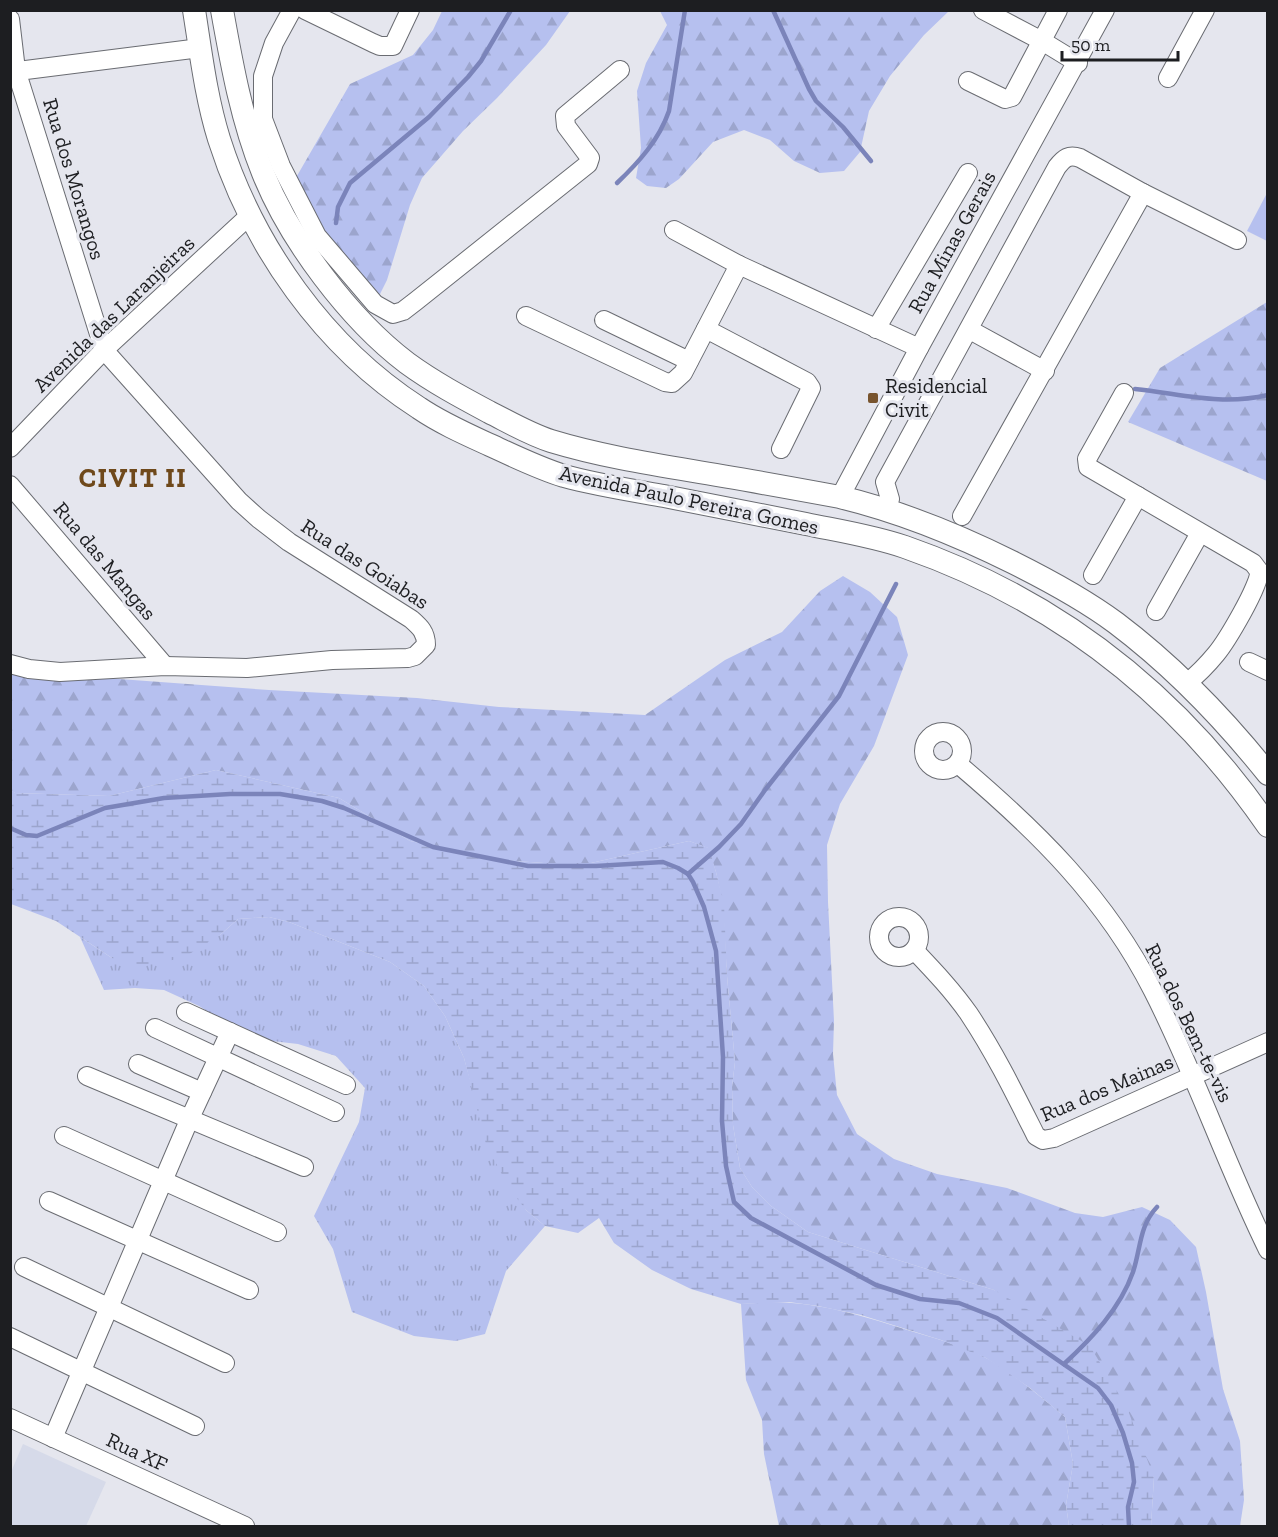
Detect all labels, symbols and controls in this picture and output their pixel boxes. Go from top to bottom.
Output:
scale bar [1062,24,1178,62]
text: 50 m [1071,34,1111,56]
street label: Rua dos Morangos [38,95,111,262]
street label: Rua Minas Gerais [902,166,1001,317]
street label: Avenida das Laranjeiras [28,230,200,398]
place label: Residencial Civit [885,373,988,422]
marker: Residencial Civit [866,391,880,405]
street label: Avenida Paulo Pereira Gomes [557,460,821,539]
district label: CIVIT II [79,462,187,494]
street label: Rua das Mangas [49,496,162,625]
street label: Rua das Goiabas [297,513,434,614]
street label: Rua dos Bem-te-vis [1140,939,1239,1106]
street label: Rua dos Mainas [1037,1048,1177,1127]
street label: Rua XF [103,1427,172,1477]

